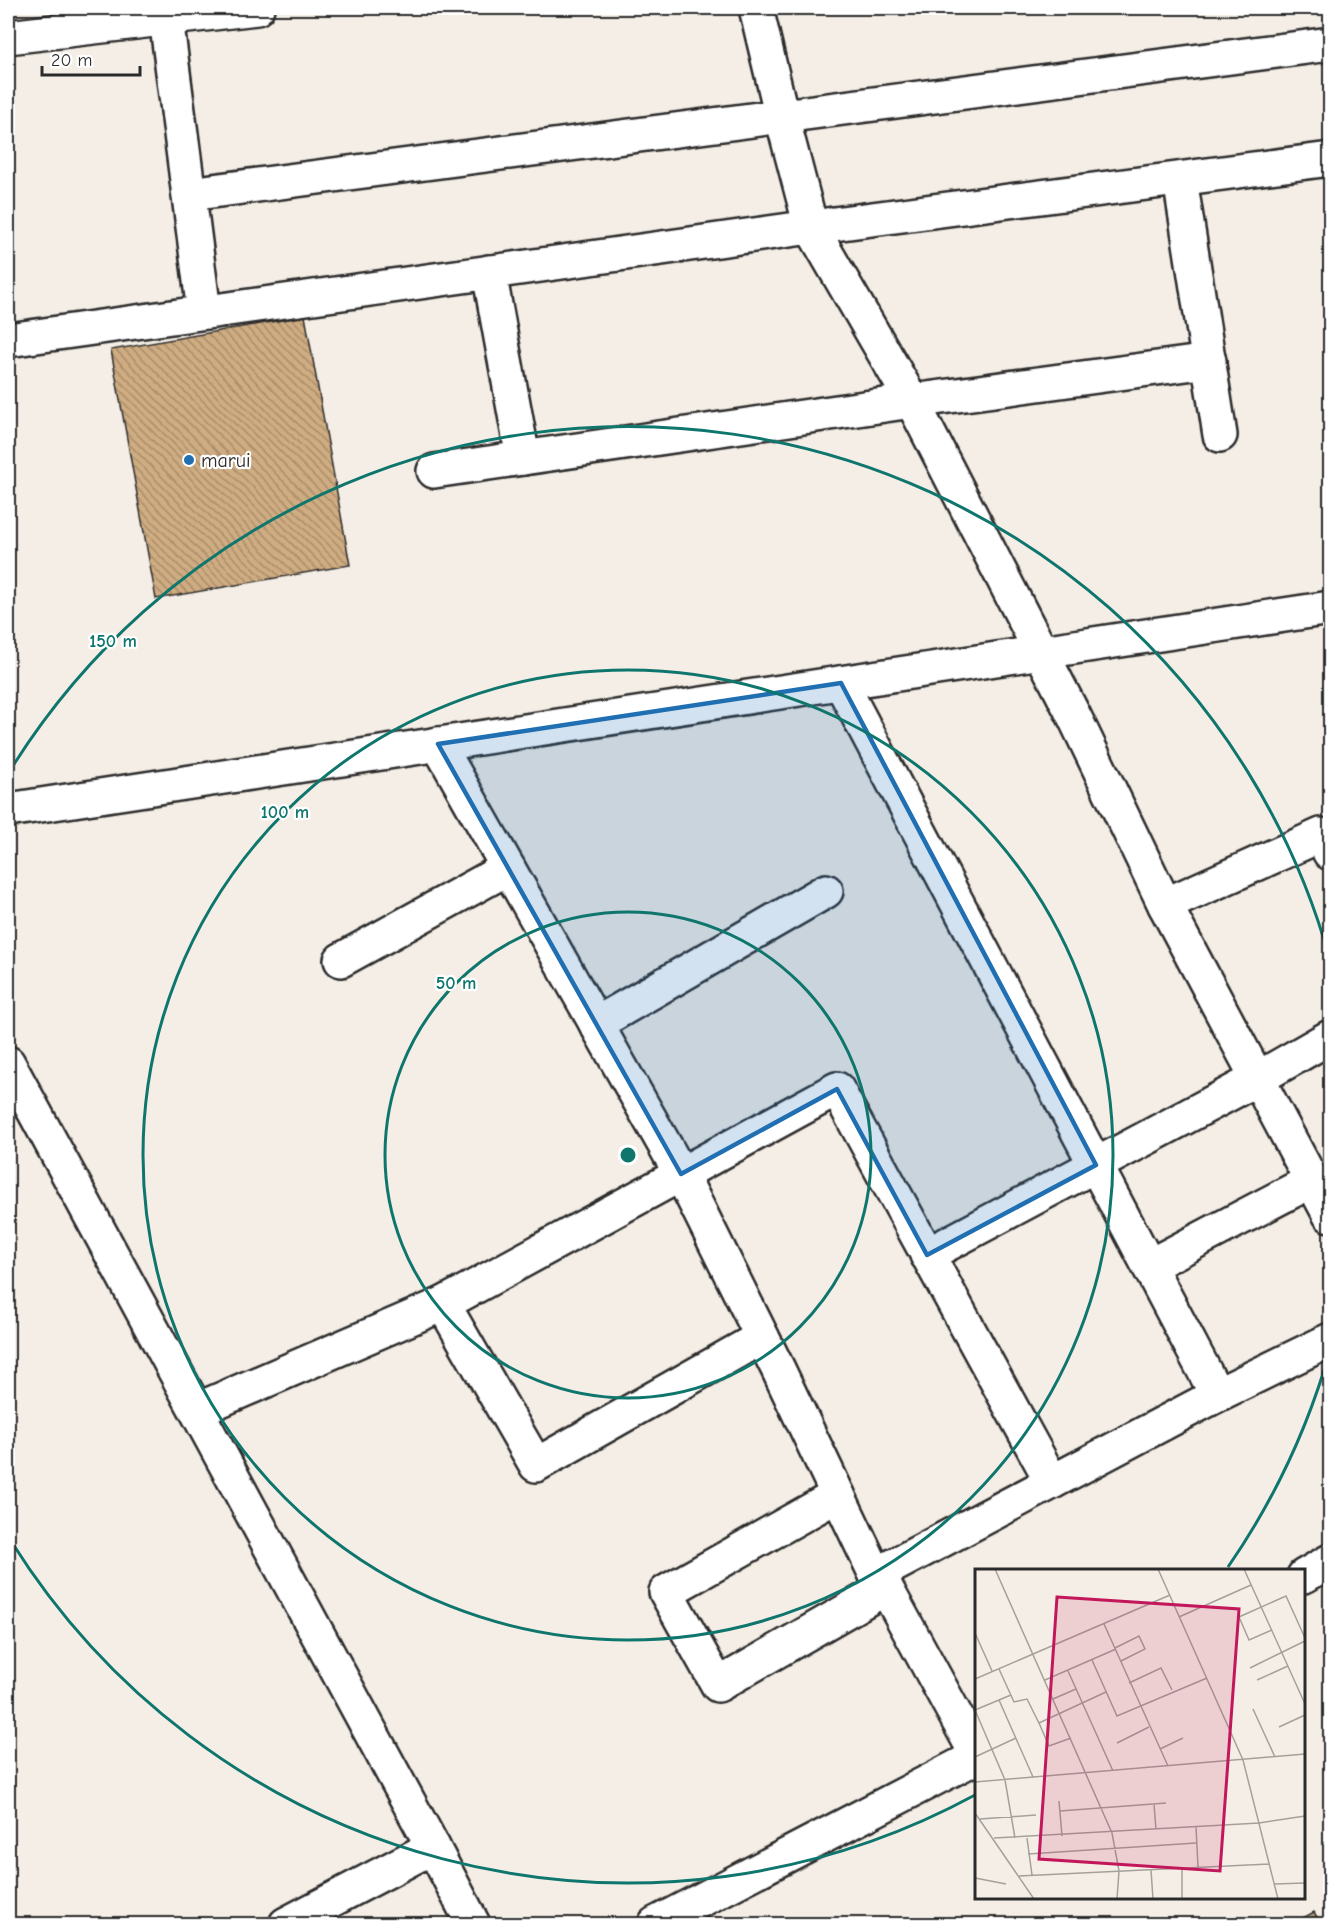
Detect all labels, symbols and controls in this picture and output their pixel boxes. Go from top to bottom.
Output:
scale bar [42,39,140,77]
text: 20 m [51,50,92,71]
place label: marui [201,449,251,472]
marker: marui [182,453,196,467]
text: 150 m [89,631,137,652]
text: 100 m [261,802,309,823]
text: 50 m [436,973,476,994]
centre of rings [618,1145,638,1165]
inset map [975,1569,1305,1899]

